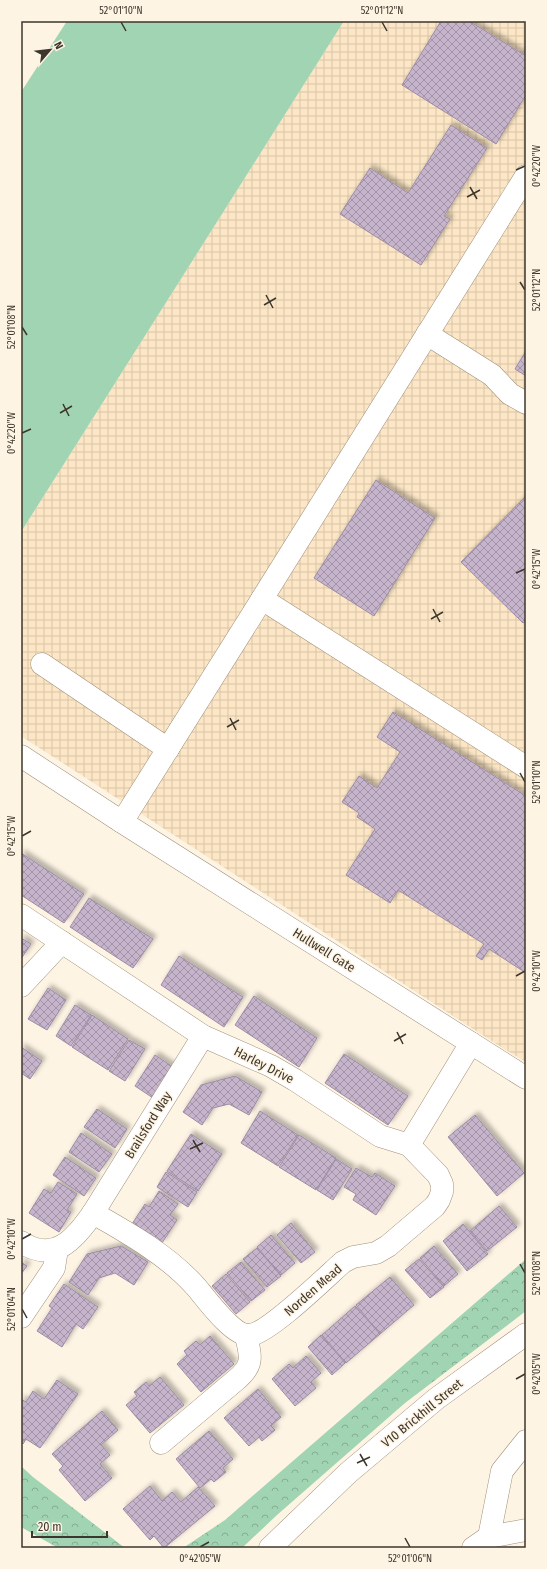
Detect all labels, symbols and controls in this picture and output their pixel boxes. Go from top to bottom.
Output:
text: 52°01'10"N [99,5,143,17]
text: 52°01'12"N [361,5,403,17]
north arrow [30,30,70,70]
text: N [51,40,66,52]
text: 0°42'20"W [531,145,543,187]
text: 52°01'12"N [531,269,543,311]
text: 52°01'08"N [6,305,18,349]
text: 0°42'20"W [6,412,18,454]
text: 0°42'15"W [531,548,543,589]
text: 52°01'10"N [531,760,543,804]
text: 0°42'15"W [6,815,18,856]
street label: Hullwell Gate [290,925,358,975]
text: 0°42'10"W [531,950,543,992]
street label: Harley Drive [232,1044,296,1086]
street label: Brailsford Way [121,1089,175,1161]
text: 0°42'10"W [6,1218,18,1260]
text: 52°01'08"N [531,1251,543,1295]
street label: Norden Mead [281,1261,345,1319]
text: 52°01'04"N [6,1287,18,1331]
text: 0°42'05"W [531,1353,543,1395]
street label: V10 Brickhill Street [378,1375,466,1450]
scale bar [32,1513,107,1539]
text: 20 m [38,1520,62,1534]
text: 0°42'05"W [179,1553,221,1565]
text: 52°01'06"N [388,1553,432,1565]

